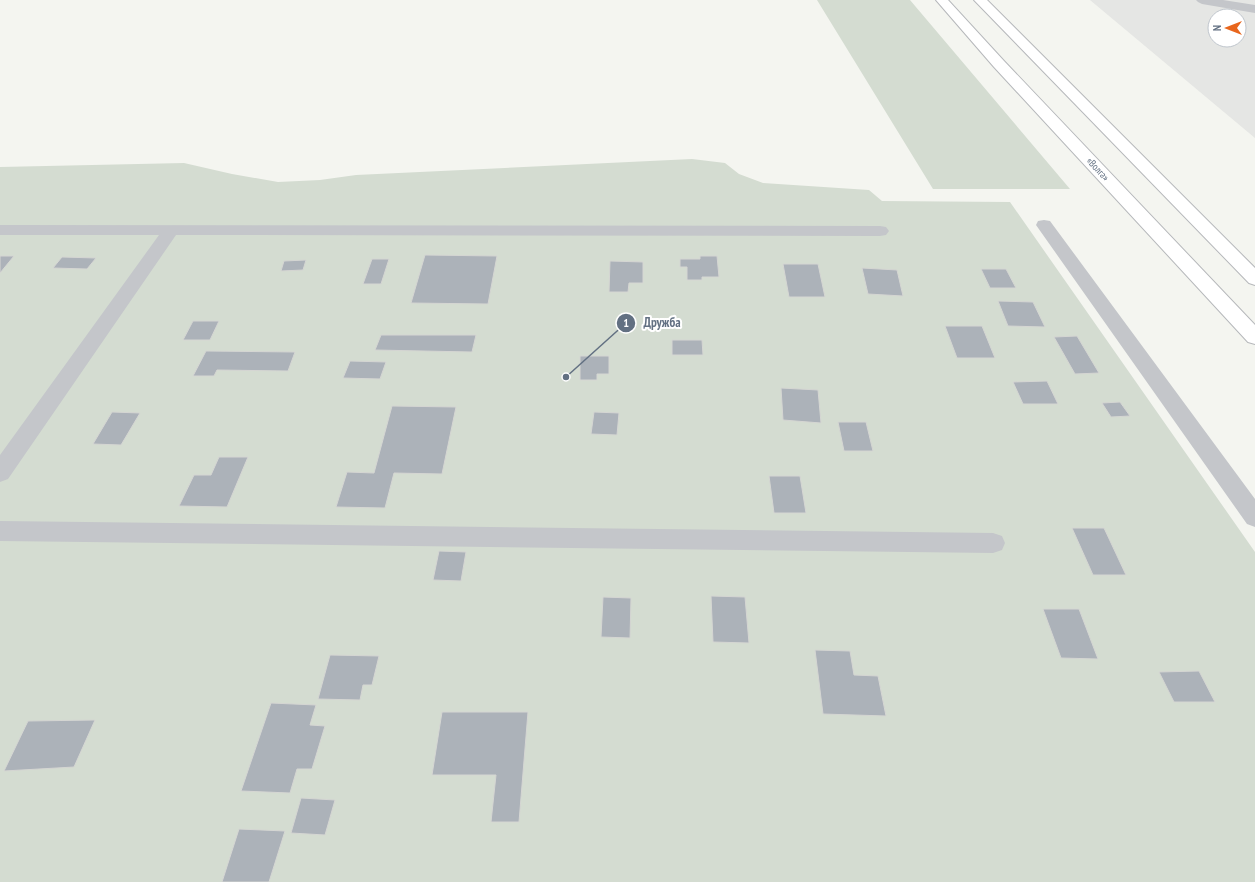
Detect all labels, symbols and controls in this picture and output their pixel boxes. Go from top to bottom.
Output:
north arrow [1207,8,1247,48]
text: N [1210,25,1224,31]
street label: «Волга» [1084,154,1112,184]
callout: Дружба [616,310,689,335]
text: Дружба [643,314,681,331]
text: 1 [623,315,629,330]

